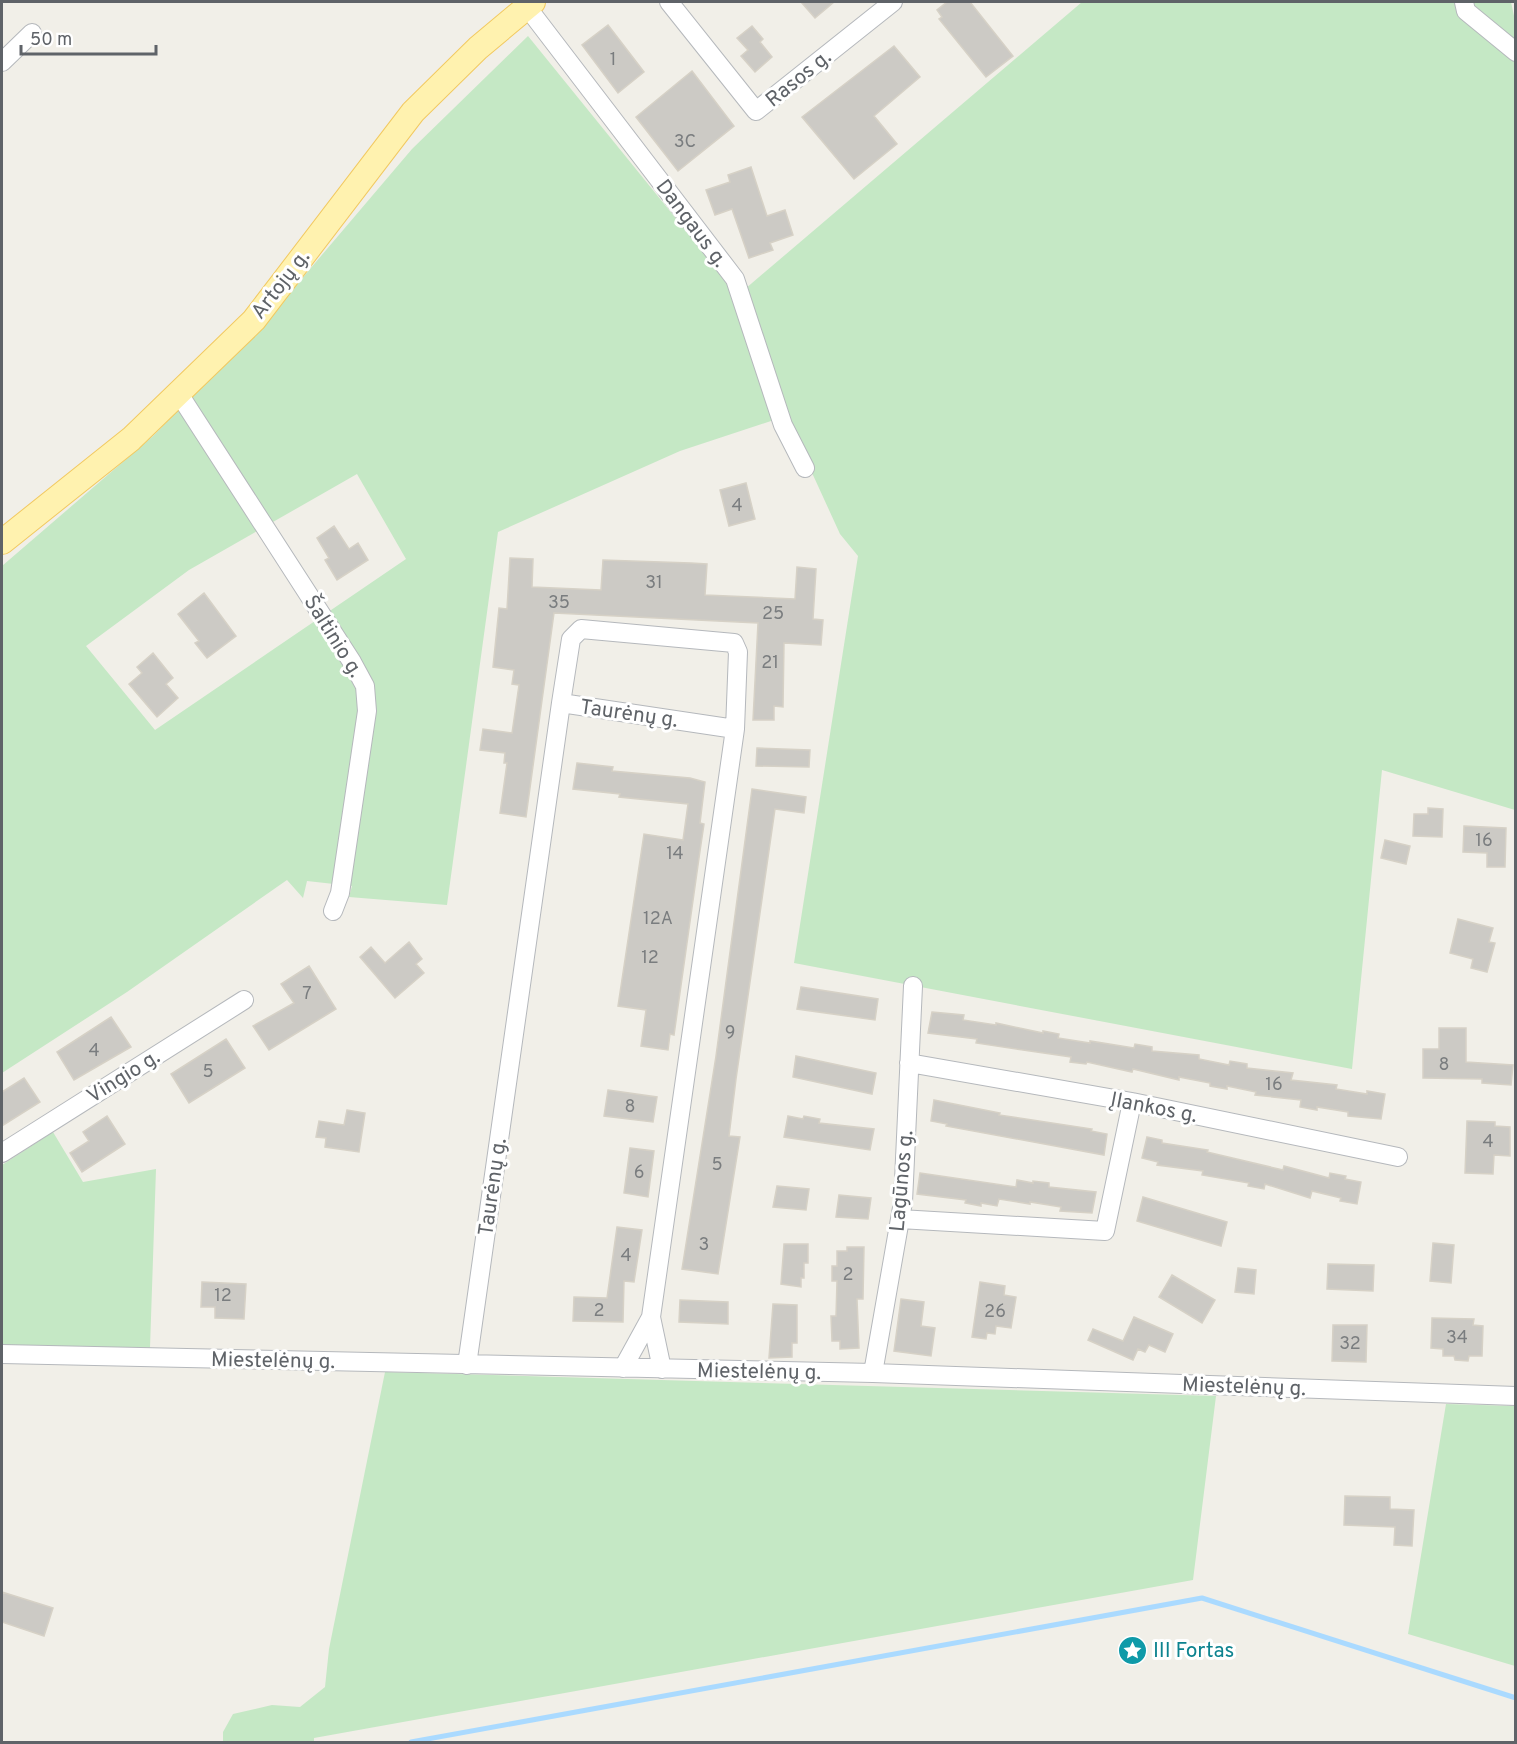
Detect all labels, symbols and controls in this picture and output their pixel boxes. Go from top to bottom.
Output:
scale bar [21,18,156,56]
text: 50 m [30,29,72,52]
street label: Rasos g. [760,44,837,114]
house number: 1 [610,49,616,72]
house number: 3C [674,131,696,154]
street label: Dangaus g. [649,174,733,273]
street label: Artojų g. [246,245,317,325]
house number: 4 [731,495,743,518]
house number: 31 [645,572,663,595]
street label: Šaltinio g. [297,590,369,683]
house number: 35 [548,592,570,615]
house number: 25 [762,603,784,626]
house number: 21 [761,652,779,675]
street label: Taurėnų g. [578,694,680,735]
house number: 16 [1475,830,1493,853]
house number: 14 [666,843,684,866]
house number: 12A [643,908,673,931]
house number: 12 [641,947,659,970]
house number: 7 [302,983,312,1006]
house number: 9 [725,1022,735,1045]
house number: 4 [88,1040,100,1063]
street label: Vingio g. [82,1044,165,1110]
house number: 8 [1439,1054,1450,1077]
house number: 5 [202,1061,214,1084]
house number: 16 [1265,1074,1283,1097]
street label: Įlankos g. [1107,1087,1199,1130]
house number: 8 [625,1096,636,1119]
street label: Lagūnos g. [885,1129,920,1233]
house number: 4 [1482,1131,1494,1154]
street label: Taurėnų g. [473,1136,514,1238]
house number: 5 [711,1154,723,1177]
house number: 6 [634,1162,644,1185]
house number: 3 [699,1234,709,1257]
house number: 4 [620,1245,632,1268]
house number: 2 [842,1264,854,1287]
house number: 12 [214,1285,232,1308]
house number: 2 [593,1300,605,1323]
house number: 26 [984,1301,1006,1324]
house number: 34 [1446,1327,1468,1350]
house number: 32 [1339,1333,1361,1356]
street label: Miestelėnų g. [211,1347,335,1376]
street label: Miestelėnų g. [697,1358,821,1387]
street label: Miestelėnų g. [1181,1372,1306,1403]
place icon: III Fortas [1116,1634,1148,1666]
place label: III Fortas [1153,1638,1234,1665]

